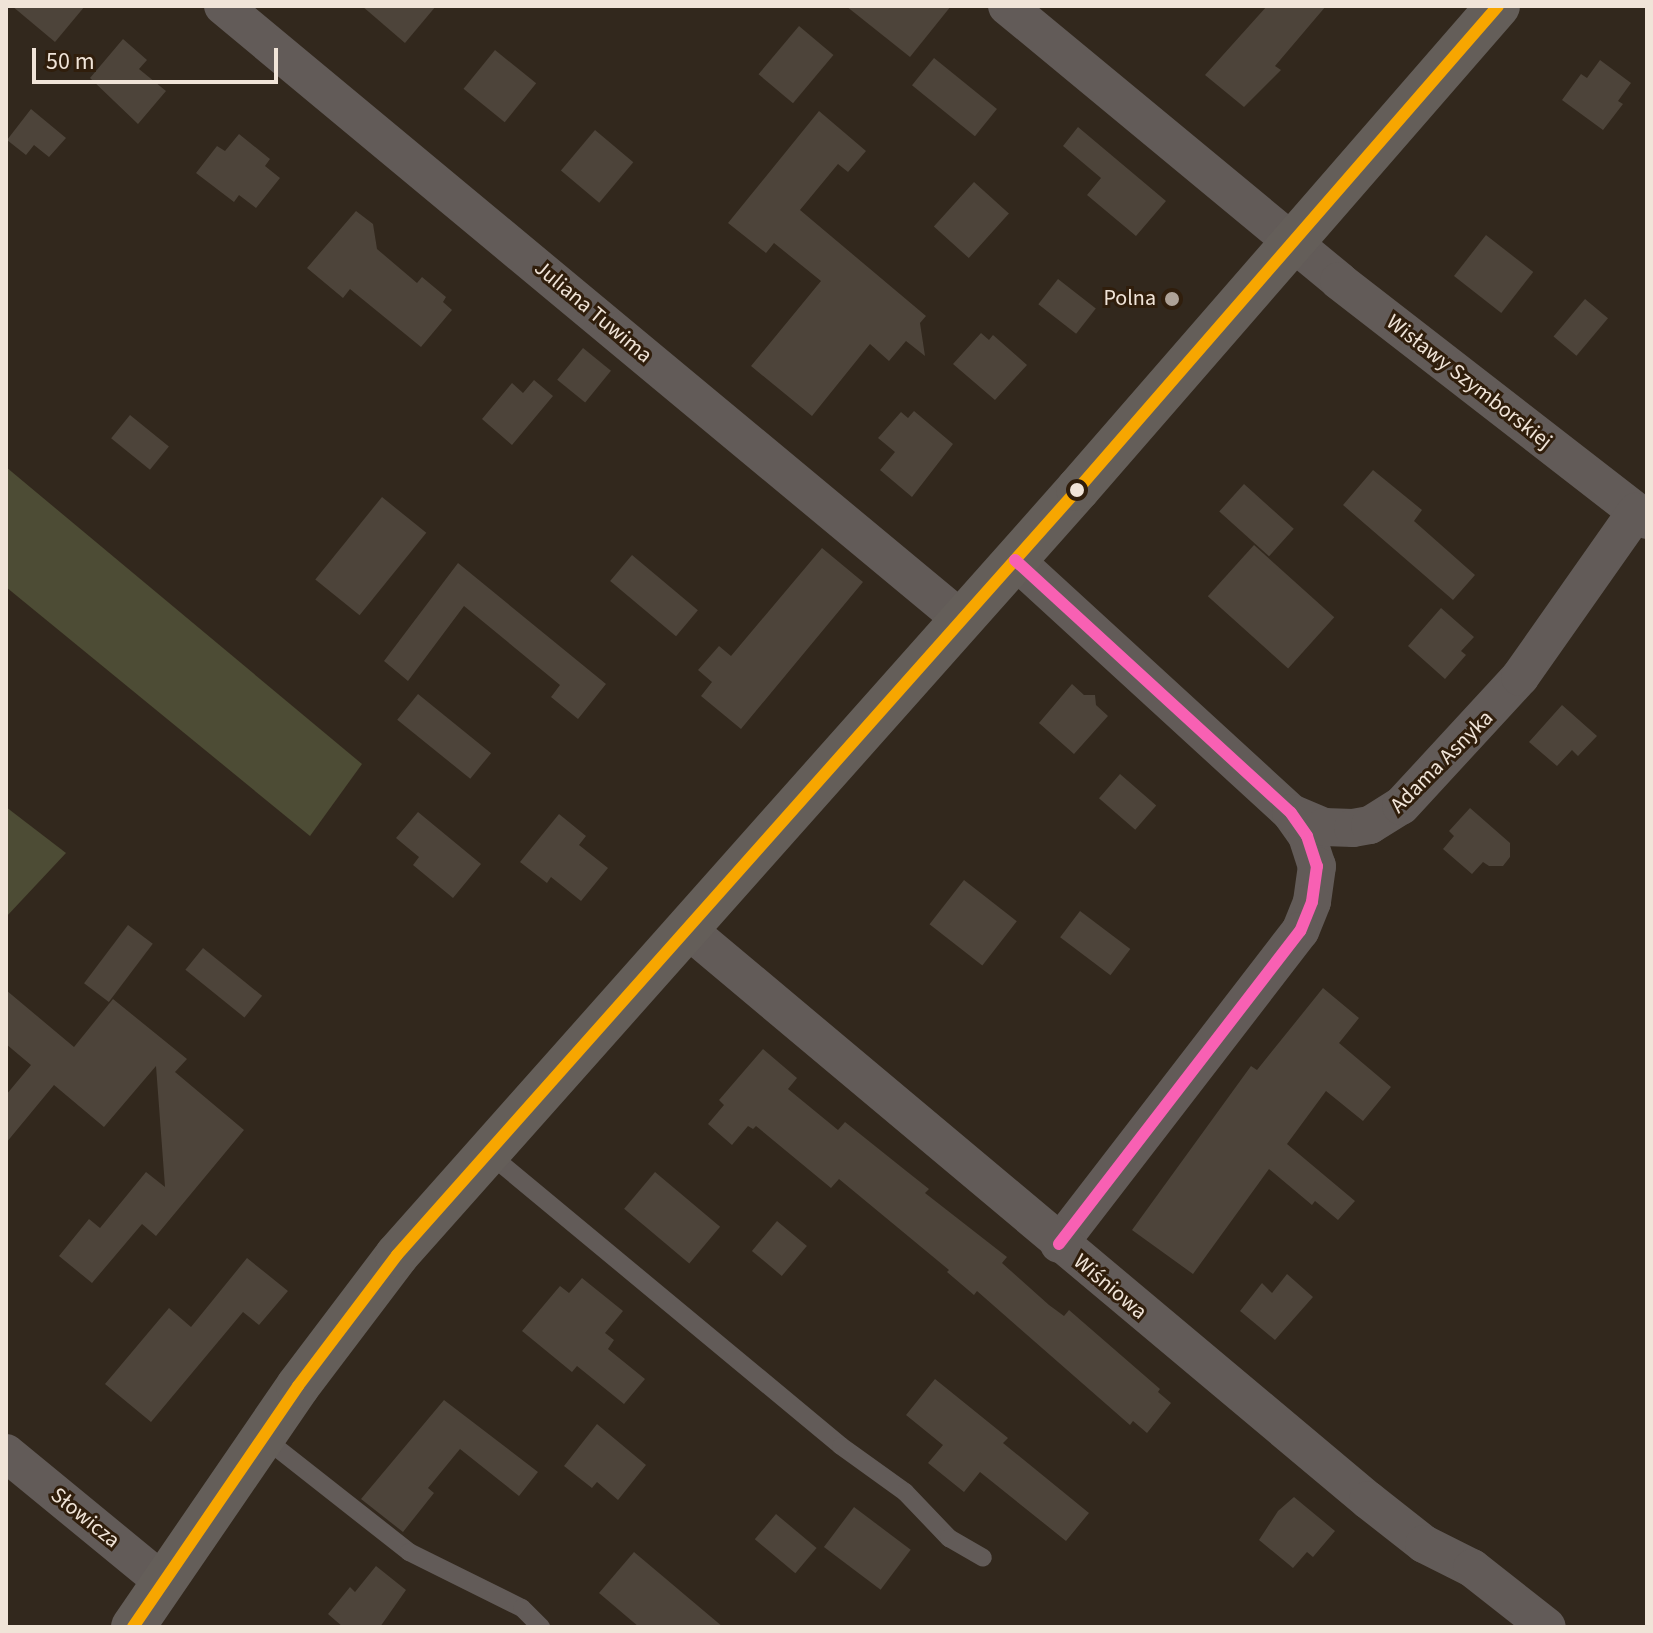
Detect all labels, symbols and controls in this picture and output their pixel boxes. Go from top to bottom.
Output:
scale bar [36,32,282,82]
text: 50 m [46,44,95,79]
street label: Juliana Tuwima [529,255,657,369]
place label: Polna [1103,286,1156,312]
marker: Polna [1163,290,1181,308]
street label: Wisławy Szymborskiej [1381,309,1557,455]
unlabelled marker [1069,482,1085,498]
street label: Adama Asnyka [1385,705,1499,819]
street label: Wiśniowa [1068,1249,1152,1325]
street label: Słowicza [45,1482,125,1554]

